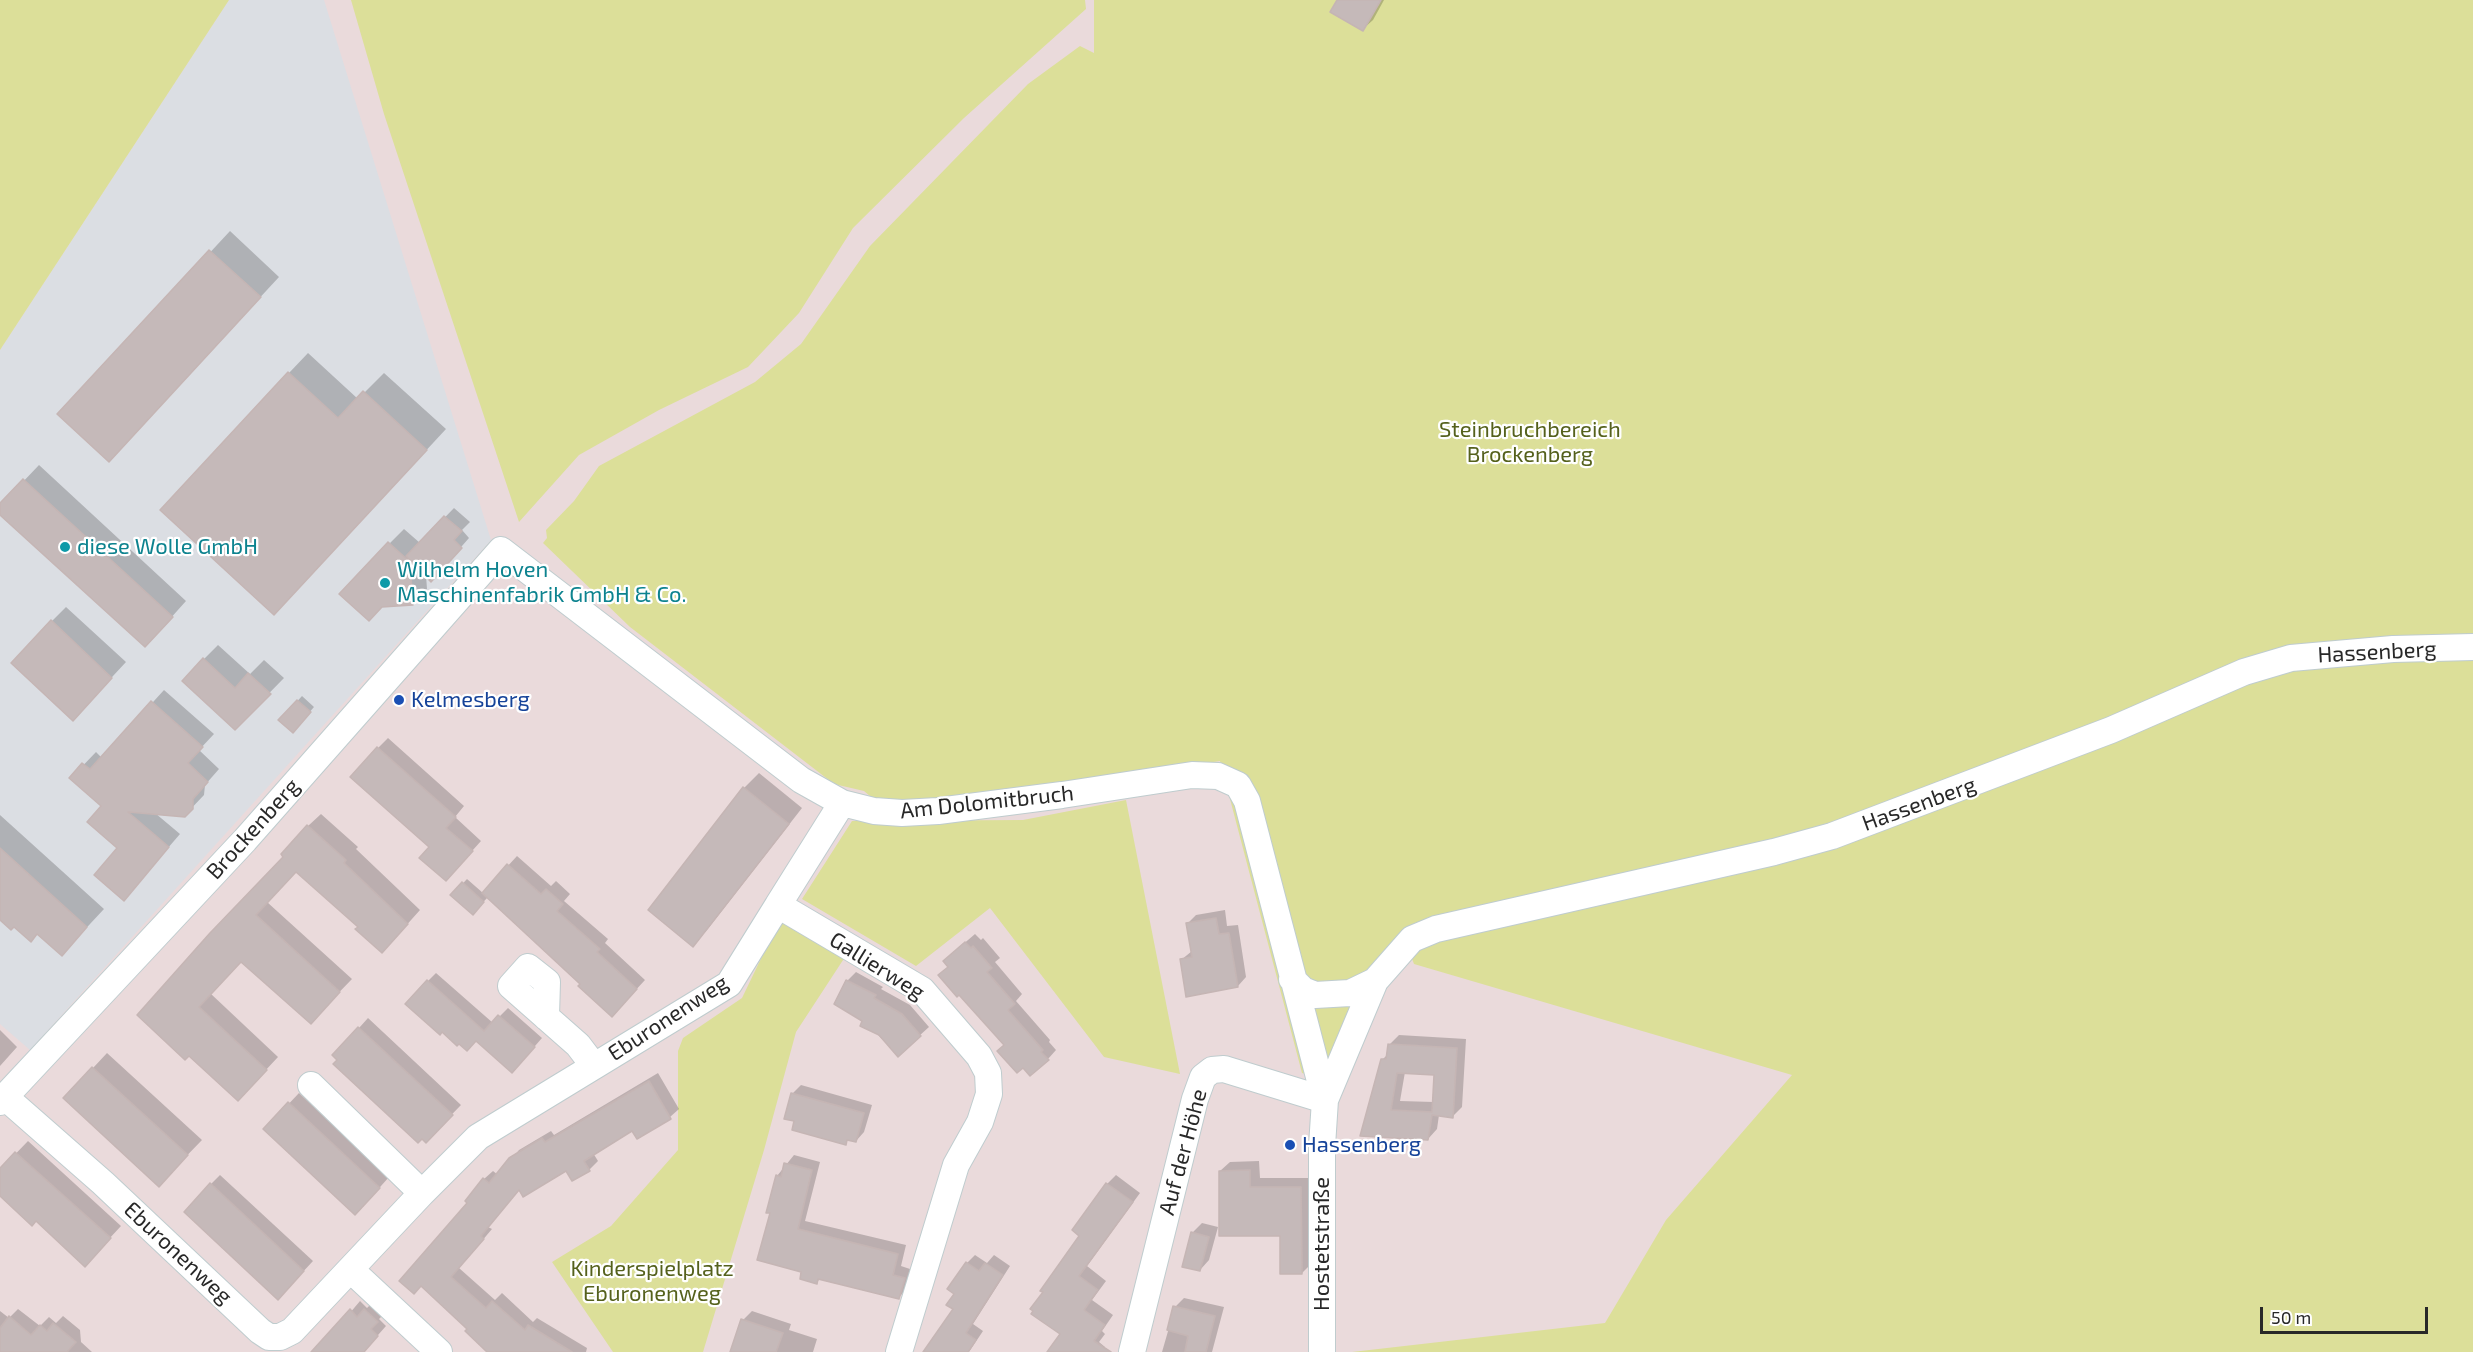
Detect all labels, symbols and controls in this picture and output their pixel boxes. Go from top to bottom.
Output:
park label: Steinbruchbereich Brockenberg [1439,417,1621,469]
place label: diese Wolle GmbH [77,534,258,560]
marker: diese Wolle GmbH [58,540,72,554]
place label: Wilhelm Hoven Maschinenfabrik GmbH & Co. [397,557,686,608]
marker: Wilhelm Hoven Maschinenfabrik GmbH & Co. [378,576,392,590]
street label: Hassenberg [2317,636,2437,668]
place label: Kelmesberg [411,687,530,713]
marker: Kelmesberg [392,693,406,707]
street label: Hassenberg [1859,771,1979,837]
street label: Brockenberg [201,773,305,885]
street label: Am Dolomitbruch [899,780,1075,824]
street label: Gallierweg [825,926,929,1006]
street label: Eburonenweg [603,969,733,1067]
street label: Auf der Höhe [1154,1086,1212,1218]
place label: Hassenberg [1302,1132,1421,1158]
marker: Hassenberg [1283,1138,1297,1152]
street label: Hostetstraße [1309,1177,1335,1311]
street label: Eburonenweg [119,1196,237,1310]
park label: Kinderspielplatz Eburonenweg [570,1256,734,1308]
scale bar [2263,1295,2431,1333]
text: 50 m [2271,1306,2311,1328]

